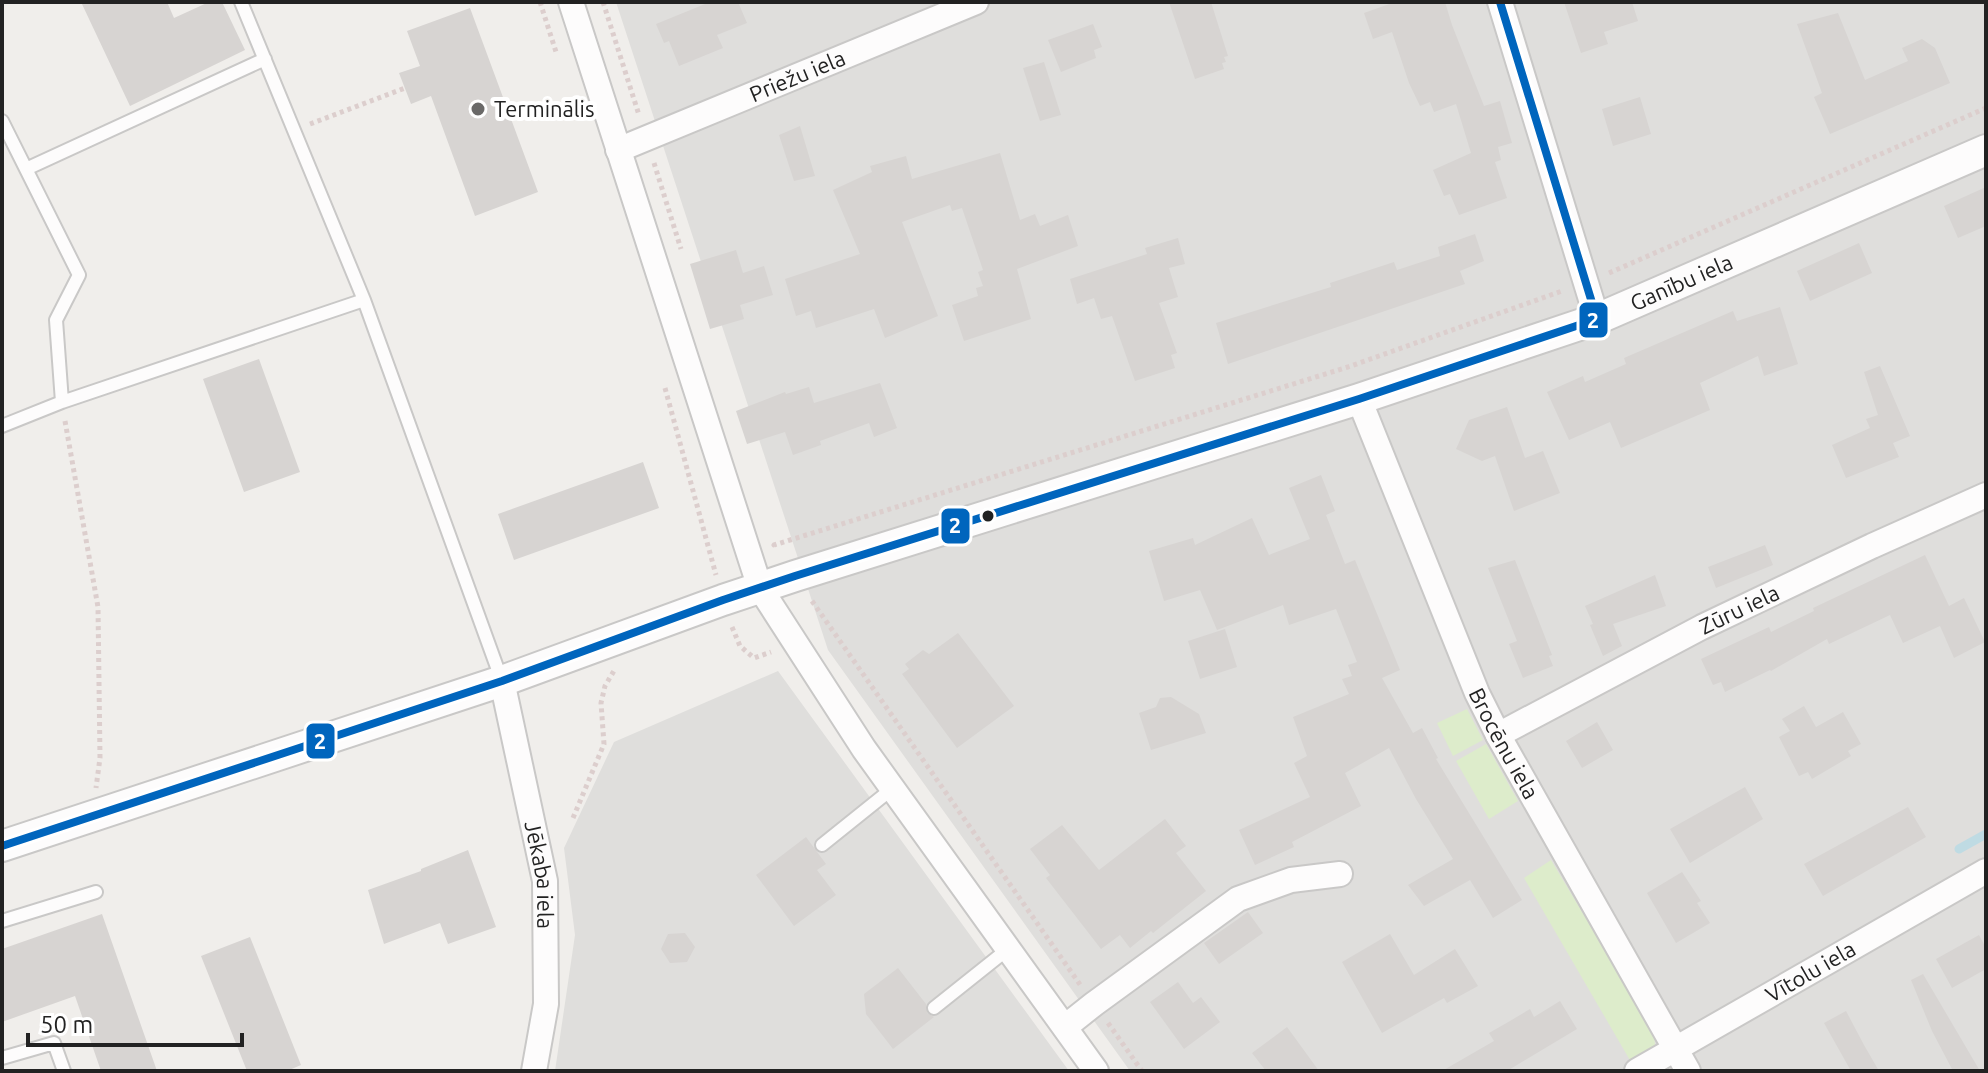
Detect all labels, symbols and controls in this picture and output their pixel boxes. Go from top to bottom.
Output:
street label: Priežu iela [745,45,849,106]
place label: Terminālis [494,96,595,121]
marker: Terminālis [469,100,487,118]
street label: Ganību iela [1626,249,1736,315]
line badge: 2 [1578,301,1609,339]
text: 2 [1587,307,1599,332]
line badge: 2 [940,507,971,545]
unlabelled marker [980,508,996,524]
text: 2 [949,512,961,537]
street label: Zūru iela [1695,579,1783,639]
street label: Brocēnu iela [1464,684,1544,803]
line badge: 2 [305,722,336,760]
text: 2 [314,728,326,753]
street label: Jēkaba iela [520,818,558,929]
street label: Vītolu iela [1761,936,1860,1007]
scale bar [28,997,242,1047]
text: 50 m [40,1011,93,1038]

